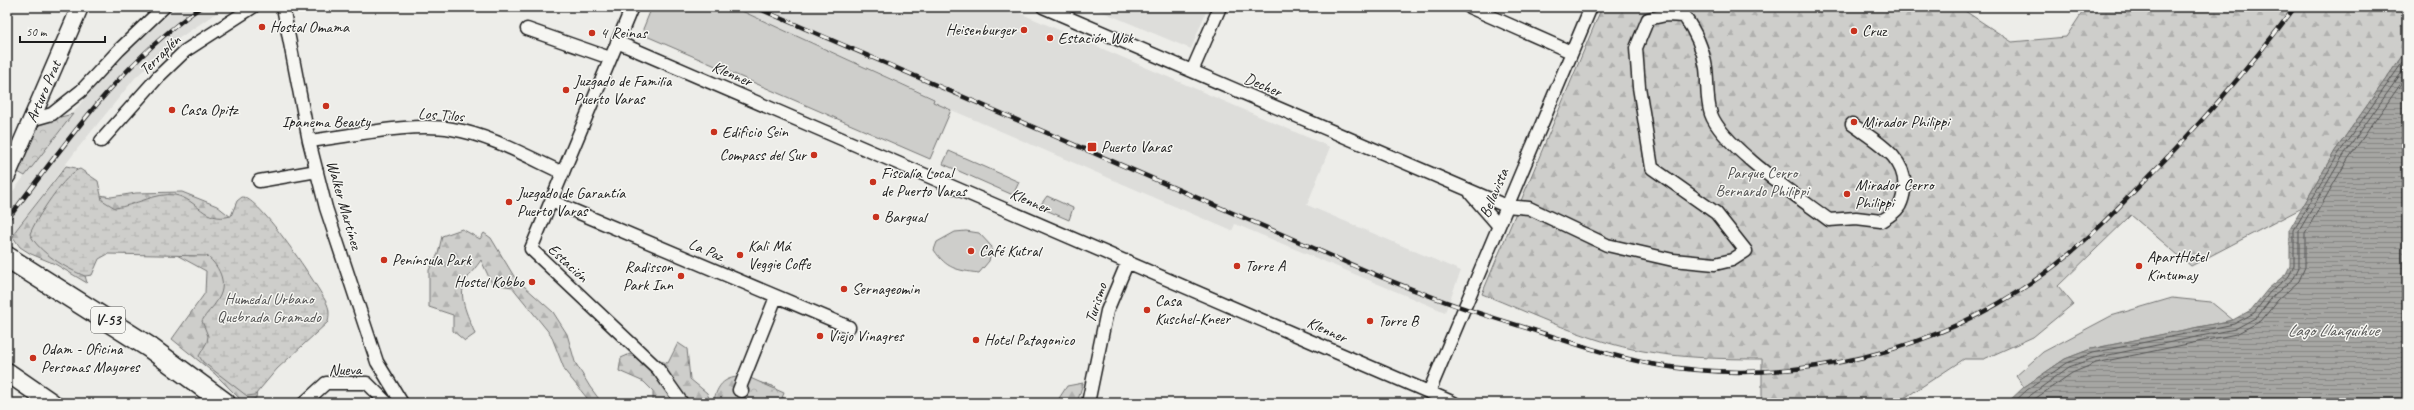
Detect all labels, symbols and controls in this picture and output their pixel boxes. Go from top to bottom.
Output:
place label: Hostal Omama [270,17,350,37]
scale bar [20,18,105,44]
place label: Heisenburger [946,20,1017,40]
place label: Cruz [1862,21,1888,41]
marker: Hostal Omama [257,22,267,32]
place label: 4 Reinas [600,23,648,43]
text: 50 m [26,24,48,40]
marker: Heisenburger [1019,25,1029,35]
marker: Cruz [1849,26,1859,36]
marker: 4 Reinas [587,28,597,38]
place label: Estación Wok [1058,28,1134,48]
street label: Terraplén [135,30,186,80]
marker: Estación Wok [1045,33,1055,43]
street label: Arturo Prat [21,56,66,125]
street label: Klenner [709,57,757,92]
street label: Decher [1241,68,1286,102]
place label: Juzgado de Familia Puerto Varas [573,71,673,109]
marker: Juzgado de Familia Puerto Varas [561,85,571,95]
place label: Casa Opitz [180,100,240,120]
marker: Ipanema Beauty [321,101,331,111]
street label: Los Tilos [417,103,466,127]
marker: Casa Opitz [167,105,177,115]
place label: Ipanema Beauty [282,112,372,132]
place label: Mirador Philippi [1862,112,1951,132]
marker: Mirador Philippi [1849,117,1859,127]
place label: Edificio Sein [722,122,789,142]
marker: Edificio Sein [709,127,719,137]
place label: Puerto Varas [1101,137,1173,157]
marker: Puerto Varas [1086,141,1098,153]
place label: Compass del Sur [719,145,808,165]
marker: Compass del Sur [809,150,819,160]
street label: Walker Martínez [322,158,367,254]
place label: Fiscalía Local de Puerto Varas [881,163,968,201]
park label: Parque Cerro Bernardo Philippi [1716,163,1810,201]
street label: Bellavista [1475,164,1514,221]
place label: Mirador Cerro Philippi [1855,175,1936,213]
marker: Fiscalía Local de Puerto Varas [868,177,878,187]
place label: Juzgado de Garantía Puerto Varas [516,183,626,221]
street label: Klenner [1007,184,1055,219]
marker: Mirador Cerro Philippi [1842,189,1852,199]
marker: Juzgado de Garantía Puerto Varas [504,197,514,207]
place label: Bargual [884,207,929,227]
marker: Bargual [871,212,881,222]
street label: La Paz [686,234,728,267]
place label: Kali Má Veggie Coffe [748,236,812,274]
street label: Estación [544,239,593,287]
place label: Café Kutral [979,241,1044,261]
marker: Café Kutral [966,246,976,256]
place label: ApartHotel Kintumay [2147,247,2210,285]
place label: Península Park [392,250,472,270]
marker: Kali Má Veggie Coffe [735,250,745,260]
marker: Península Park [379,255,389,265]
place label: Torre A [1245,256,1286,276]
place label: Radisson Park Inn [623,257,674,295]
marker: Torre A [1232,261,1242,271]
marker: ApartHotel Kintumay [2134,261,2144,271]
marker: Radisson Park Inn [676,271,686,281]
place label: Hostel Kobbo [454,272,525,292]
marker: Hostel Kobbo [527,277,537,287]
place label: Sernageomin [852,279,921,299]
street label: Turismo [1080,279,1112,325]
marker: Sernageomin [839,284,849,294]
park label: Humedal Urbano Quebrada Gramado [217,289,322,327]
place label: Casa Kuschel-Kneer [1155,291,1231,329]
marker: Casa Kuschel-Kneer [1142,305,1152,315]
road number: V-53 [91,307,125,333]
place label: Torre B [1378,311,1420,331]
street label: Klenner [1304,312,1352,348]
marker: Torre B [1365,316,1375,326]
water label: Lago Llanquihue [2288,320,2381,341]
place label: Viejo Vinagres [828,326,905,346]
place label: Hotel Patagonico [984,330,1076,350]
marker: Viejo Vinagres [815,331,825,341]
marker: Hotel Patagonico [971,335,981,345]
place label: Odam - Oficina Personas Mayores [41,339,141,377]
marker: Odam - Oficina Personas Mayores [28,353,38,363]
street label: Nueva [329,360,363,380]

